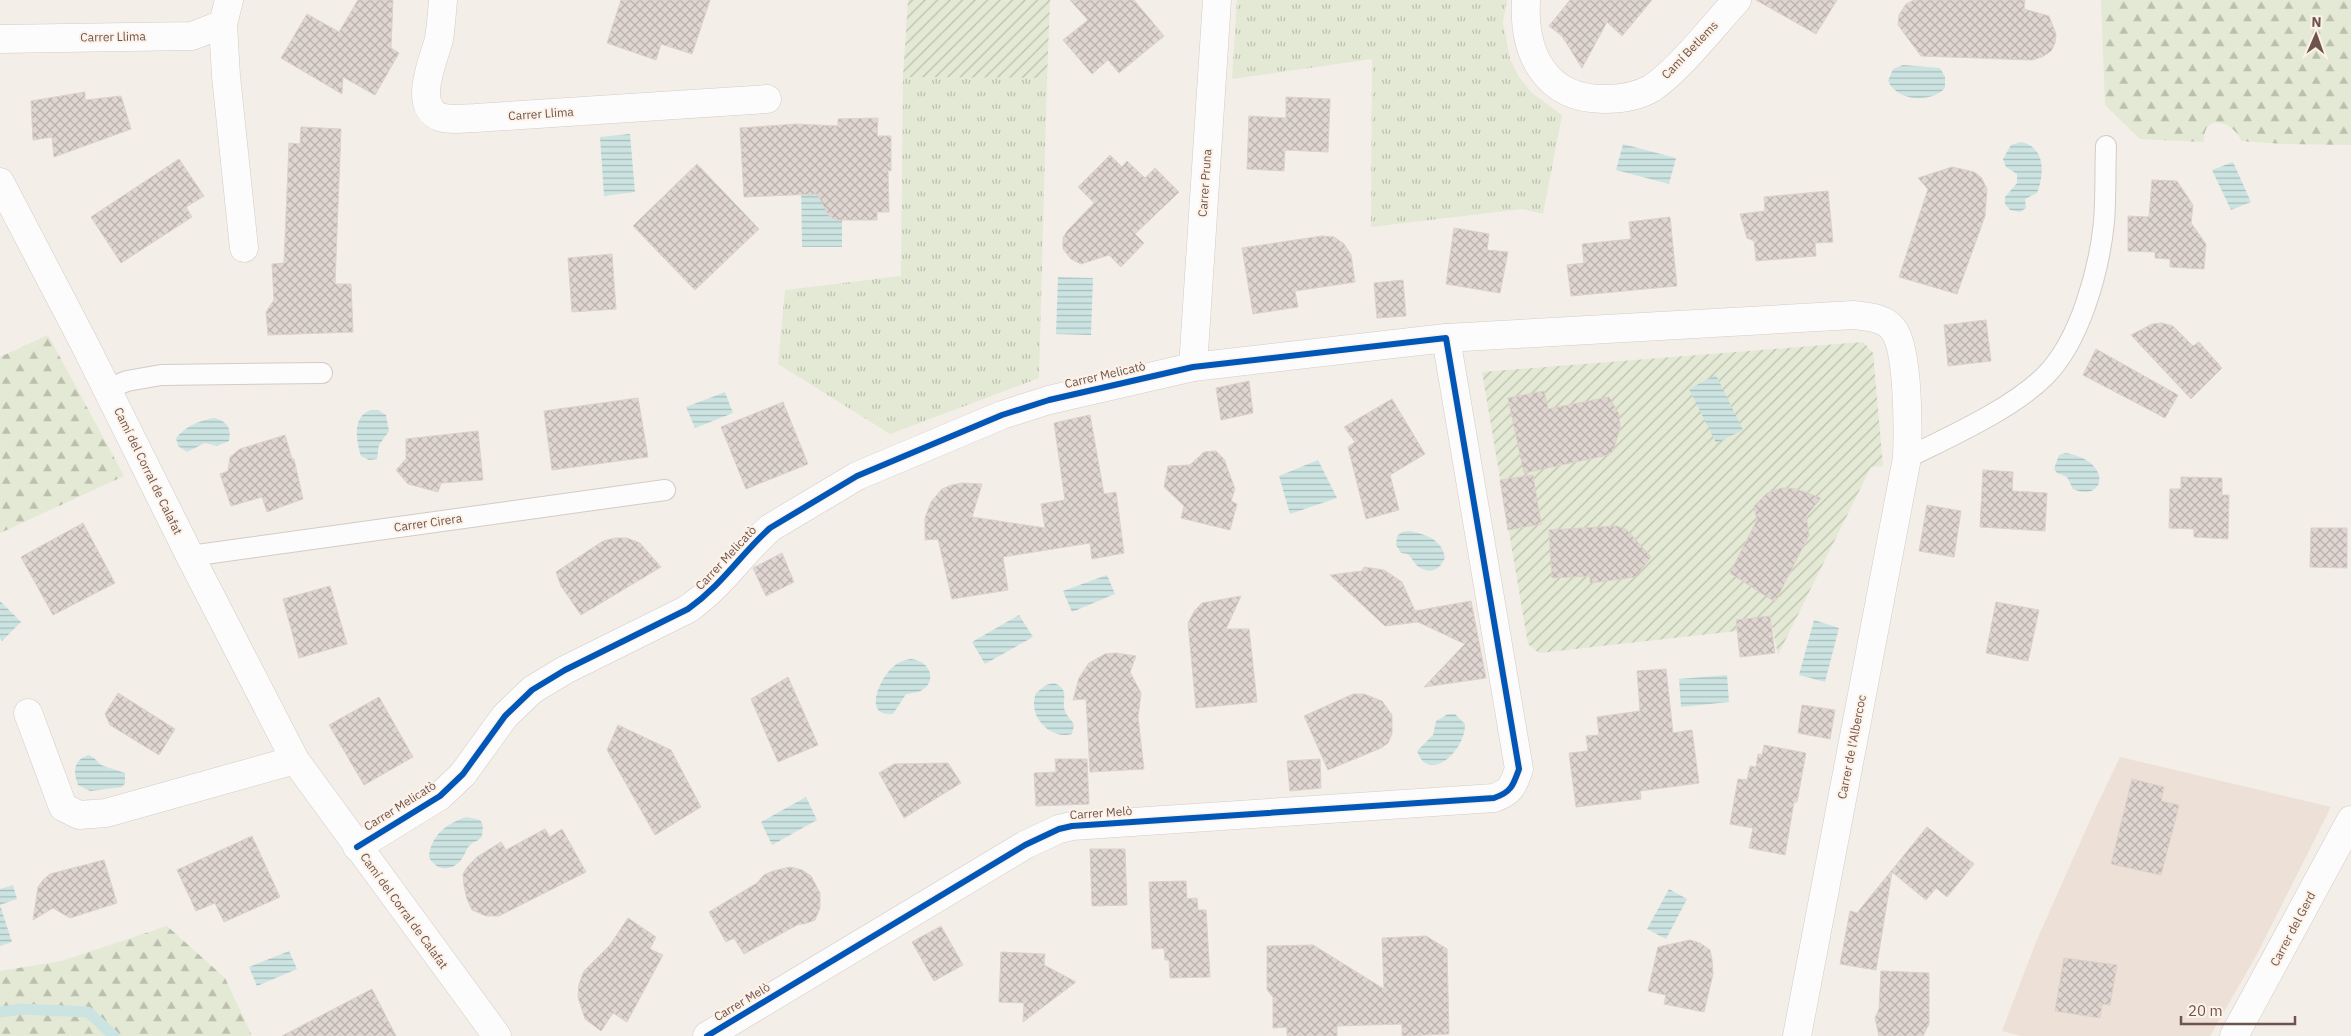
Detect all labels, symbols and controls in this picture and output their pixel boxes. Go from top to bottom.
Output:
north arrow [2291,10,2341,60]
text: N [2311,13,2322,31]
street label: Camí Betlems [1658,17,1721,82]
street label: Carrer Llima [80,28,147,45]
street label: Carrer Llima [508,104,575,123]
street label: Carrer Pruna [1195,148,1214,217]
street label: Carrer Melicatò [1063,358,1147,391]
street label: Camí del Corral de Calafat [111,405,186,537]
street label: Carrer Cirera [393,510,464,535]
street label: Carrer Melicatò [692,522,759,593]
street label: Carrer de l'Albercoc [1834,693,1869,800]
street label: Carrer Melicatò [361,777,439,834]
street label: Carrer Melò [1069,803,1133,822]
street label: Camí del Corral de Calafat [357,850,452,972]
street label: Carrer del Gerd [2267,889,2318,969]
street label: Carrer Melò [711,979,773,1024]
scale bar [2181,994,2295,1026]
text: 20 m [2188,1001,2223,1020]

